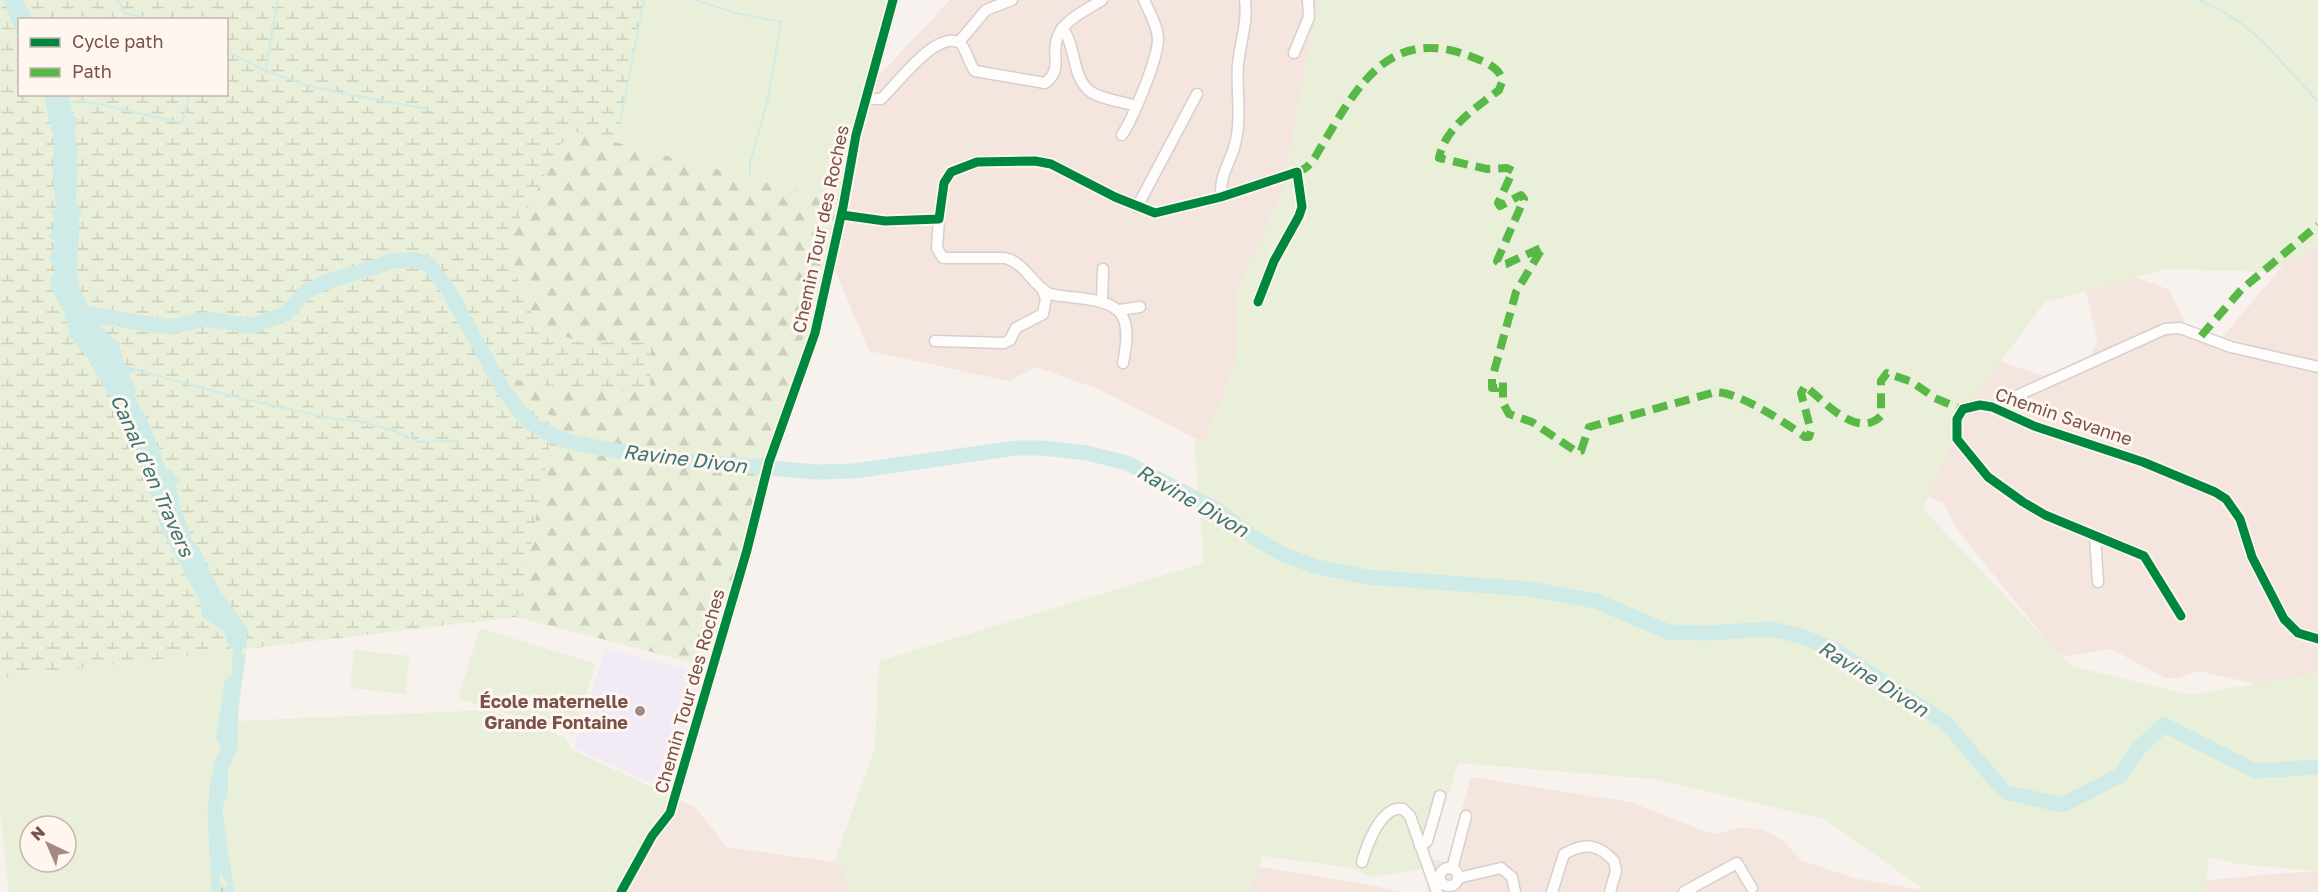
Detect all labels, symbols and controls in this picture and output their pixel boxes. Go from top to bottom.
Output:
legend [18,18,228,96]
text: Cycle path [72,30,164,52]
text: Path [72,60,112,82]
street label: Chemin Tour des Roches [787,123,853,335]
street label: Chemin Savanne [1992,382,2136,450]
water label: Canal d'en Travers [106,390,200,561]
water label: Ravine Divon [622,439,749,478]
water label: Ravine Divon [1133,459,1253,542]
street label: Chemin Tour des Roches [649,586,729,796]
water label: Ravine Divon [1815,635,1934,721]
place label: École maternelle Grande Fontaine [480,690,628,733]
marker: École maternelle Grande Fontaine [633,704,647,718]
north arrow [18,814,78,874]
text: N [26,822,49,845]

